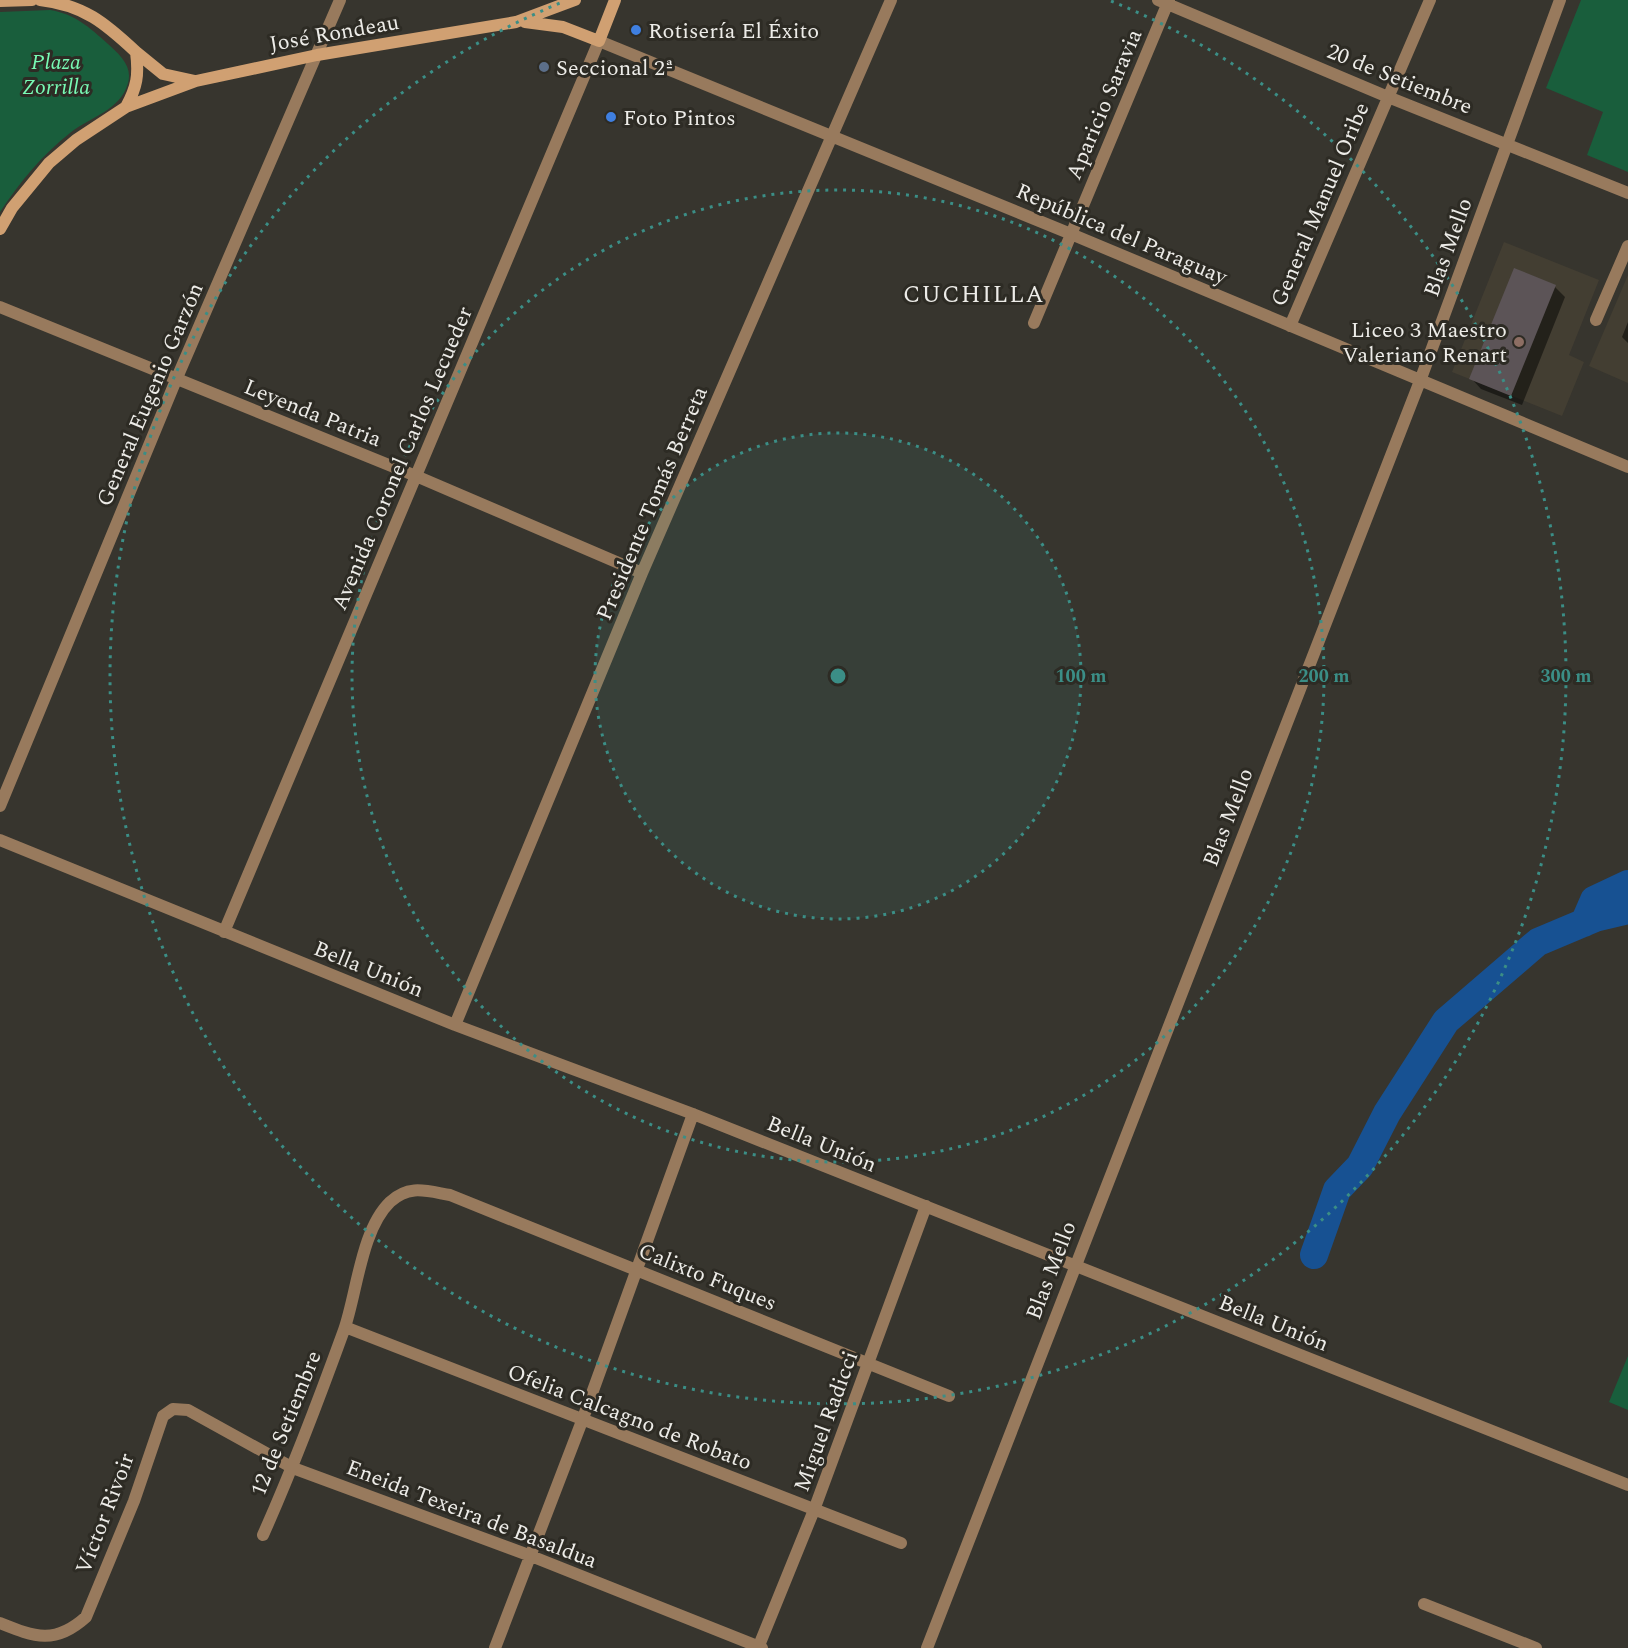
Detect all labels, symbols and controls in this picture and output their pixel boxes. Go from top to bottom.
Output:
street label: José Rondeau [267,6,402,61]
place label: Rotisería El Éxito [648,15,819,48]
marker: Rotisería El Éxito [629,23,643,37]
street label: Aparicio Saravia [1058,24,1151,185]
street label: 20 de Setiembre [1322,35,1477,124]
park label: Plaza Zorrilla [22,46,90,104]
place label: Seccional 2ª [556,52,674,85]
marker: Seccional 2ª [537,60,551,74]
street label: General Manuel Oribe [1262,98,1378,312]
place label: Foto Pintos [623,102,736,135]
marker: Foto Pintos [604,110,618,124]
street label: República del Paraguay [1011,175,1234,294]
street label: Blas Mello [1415,193,1482,302]
district label: CUCHILLA [903,277,1045,313]
street label: General Eugenio Garzón [88,278,212,512]
street label: Avenida Coronel Carlos Lecueder [323,301,482,616]
place label: Liceo 3 Maestro Valeriano Renart [1342,314,1507,372]
marker: Liceo 3 Maestro Valeriano Renart [1512,335,1526,349]
street label: Leyenda Patria [239,371,386,456]
street label: Presidente Tomás Berreta [588,381,717,626]
text: 100 m [1055,663,1107,690]
text: 200 m [1298,663,1350,690]
text: 300 m [1540,663,1592,690]
centre of rings [828,666,848,686]
street label: Blas Mello [1195,764,1262,872]
street label: Bella Unión [308,932,428,1006]
street label: Bella Unión [761,1107,881,1181]
street label: Blas Mello [1018,1217,1085,1325]
street label: Calixto Fuques [633,1235,782,1320]
street label: Bella Unión [1213,1286,1333,1360]
street label: 12 de Setiembre [242,1346,331,1501]
street label: Miguel Radicci [786,1347,867,1497]
street label: Ofelia Calcagno de Robato [502,1355,757,1479]
street label: Víctor Rivoir [67,1448,144,1579]
street label: Eneida Texeira de Basaldua [341,1451,602,1578]

